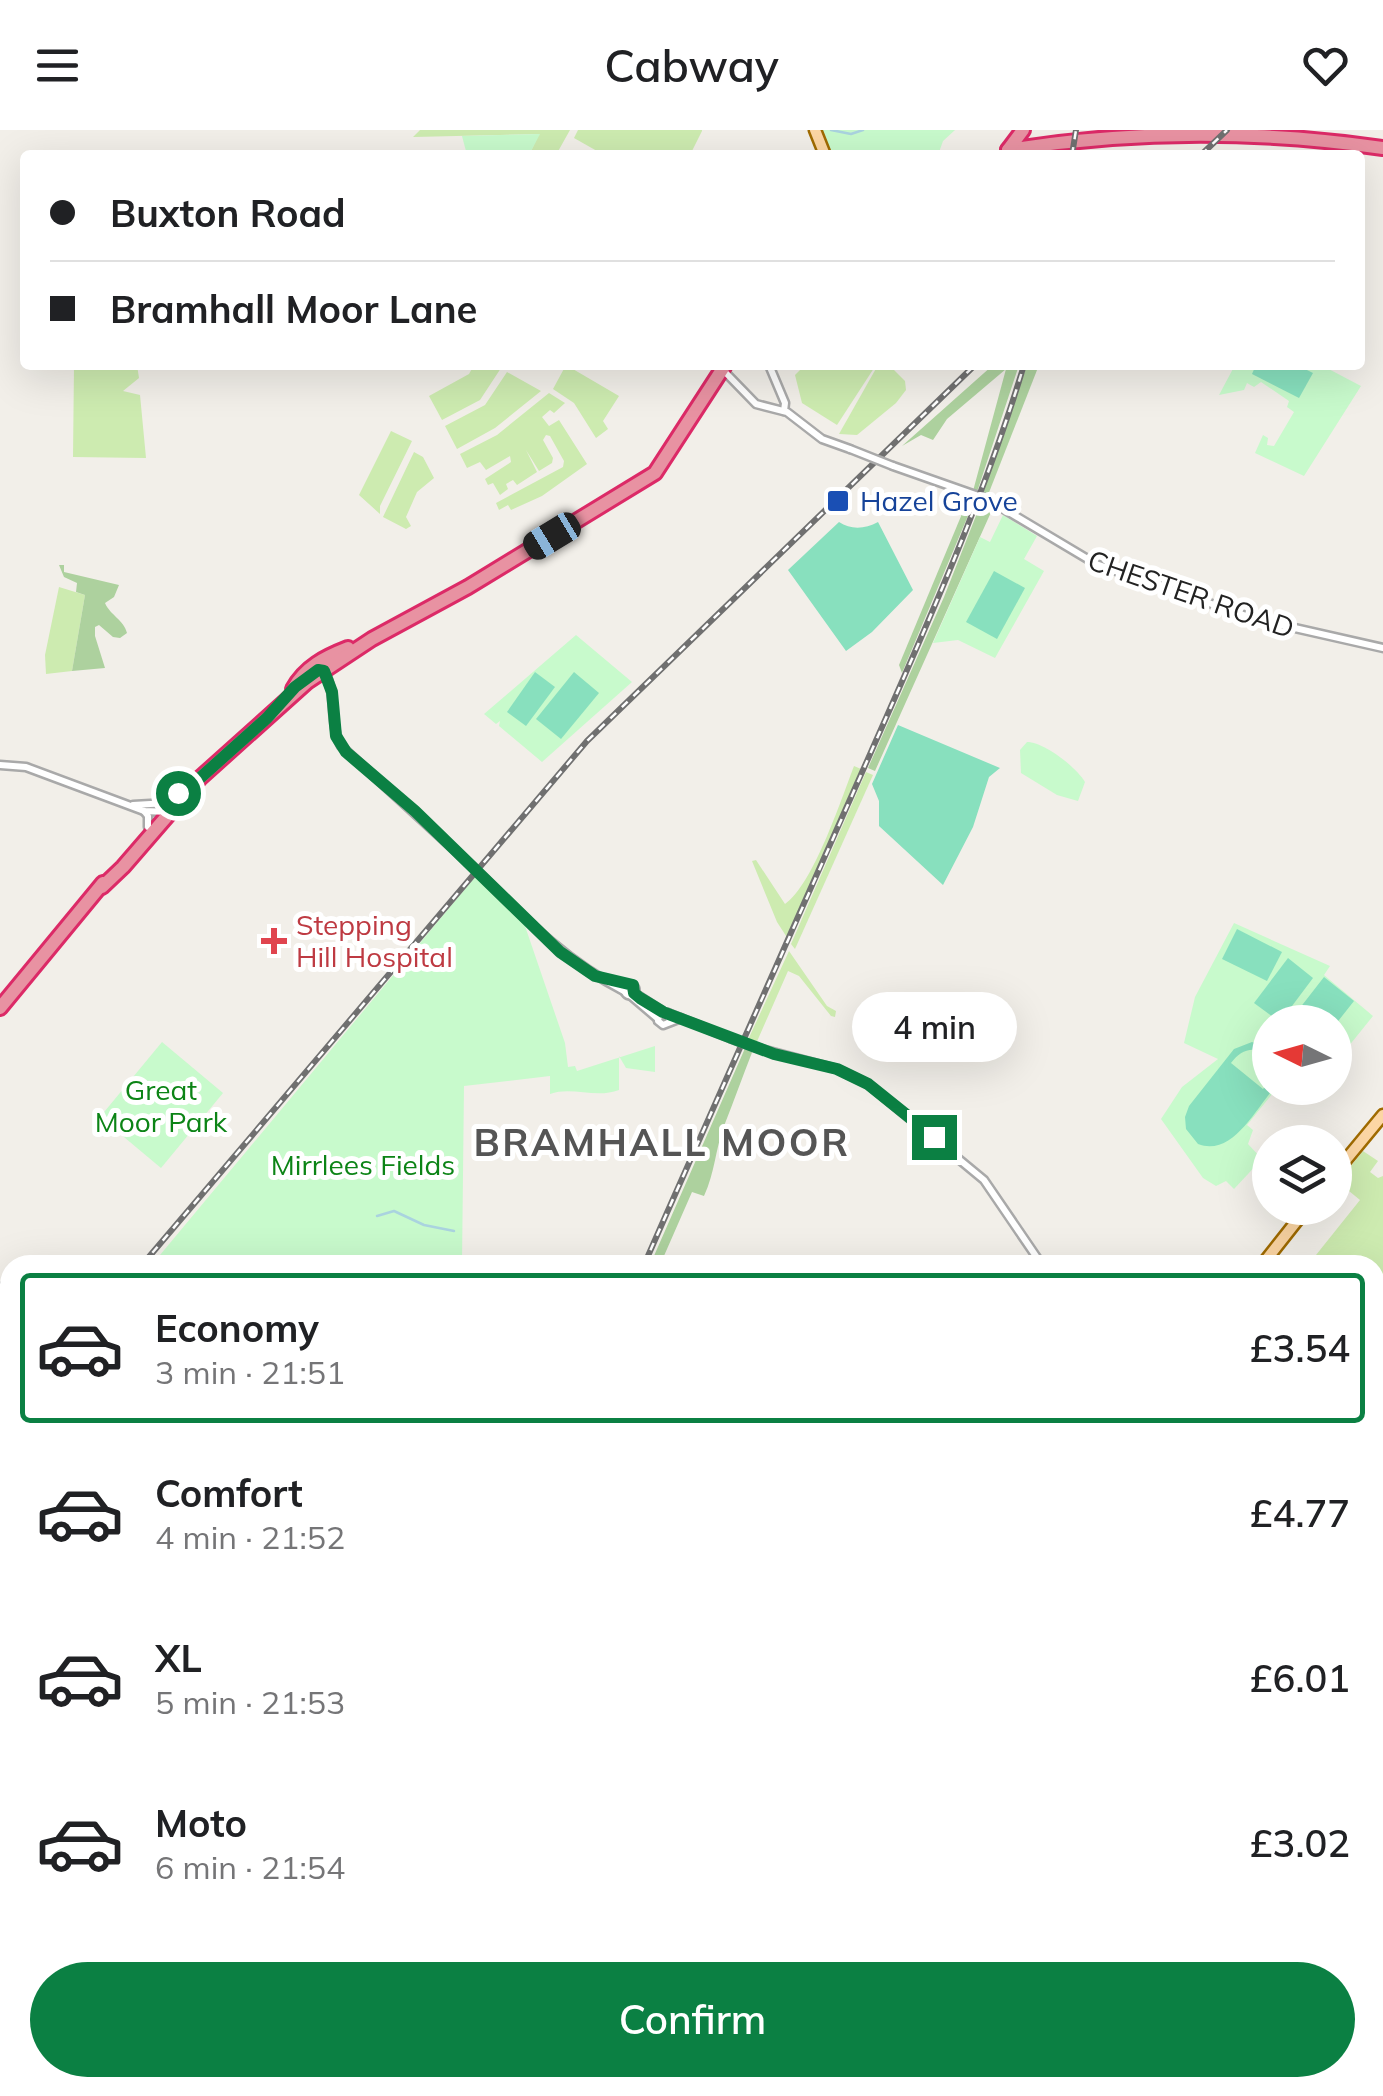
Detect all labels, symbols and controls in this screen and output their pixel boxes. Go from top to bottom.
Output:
text: Cabway [604,37,779,93]
icon: menu [30,38,85,93]
icon: heart [1298,38,1353,93]
text: Buxton Road [110,189,346,237]
text: Bramhall Moor Lane [110,285,477,333]
place label: Hazel Grove [860,483,1018,518]
marker: Hazel Grove [825,488,851,514]
car [519,508,585,564]
street label: CHESTER ROAD [1083,542,1299,645]
route start [156,771,201,816]
place label: Stepping Hill Hospital [296,907,453,974]
marker: Stepping Hill Hospital [261,928,287,954]
callout: 4 min [852,992,1016,1062]
north arrow [1252,1005,1352,1105]
map controls [1252,1005,1352,1225]
text: 4 min [893,1007,976,1047]
park label: Great Moor Park [95,1072,228,1139]
route end [912,1115,957,1160]
district label: BRAMHALL MOOR [474,1118,850,1166]
button: layers [1252,1125,1352,1225]
park label: Mirrlees Fields [271,1147,455,1182]
icon: car [35,1303,125,1393]
text: Economy [155,1304,319,1352]
text: £3.54 [1250,1324,1350,1372]
text: 3 min · 21:51 [155,1352,345,1392]
icon: car [35,1468,125,1558]
text: Comfort [155,1469,303,1517]
text: £4.77 [1250,1489,1350,1537]
text: 4 min · 21:52 [155,1517,345,1557]
icon: car [35,1633,125,1723]
text: XL [155,1634,202,1682]
text: £6.01 [1250,1654,1350,1702]
text: 5 min · 21:53 [155,1682,345,1722]
icon: car [35,1798,125,1888]
text: Moto [155,1799,247,1847]
text: £3.02 [1250,1819,1350,1867]
text: 6 min · 21:54 [155,1847,345,1887]
button: Confirm [30,1962,1355,2077]

